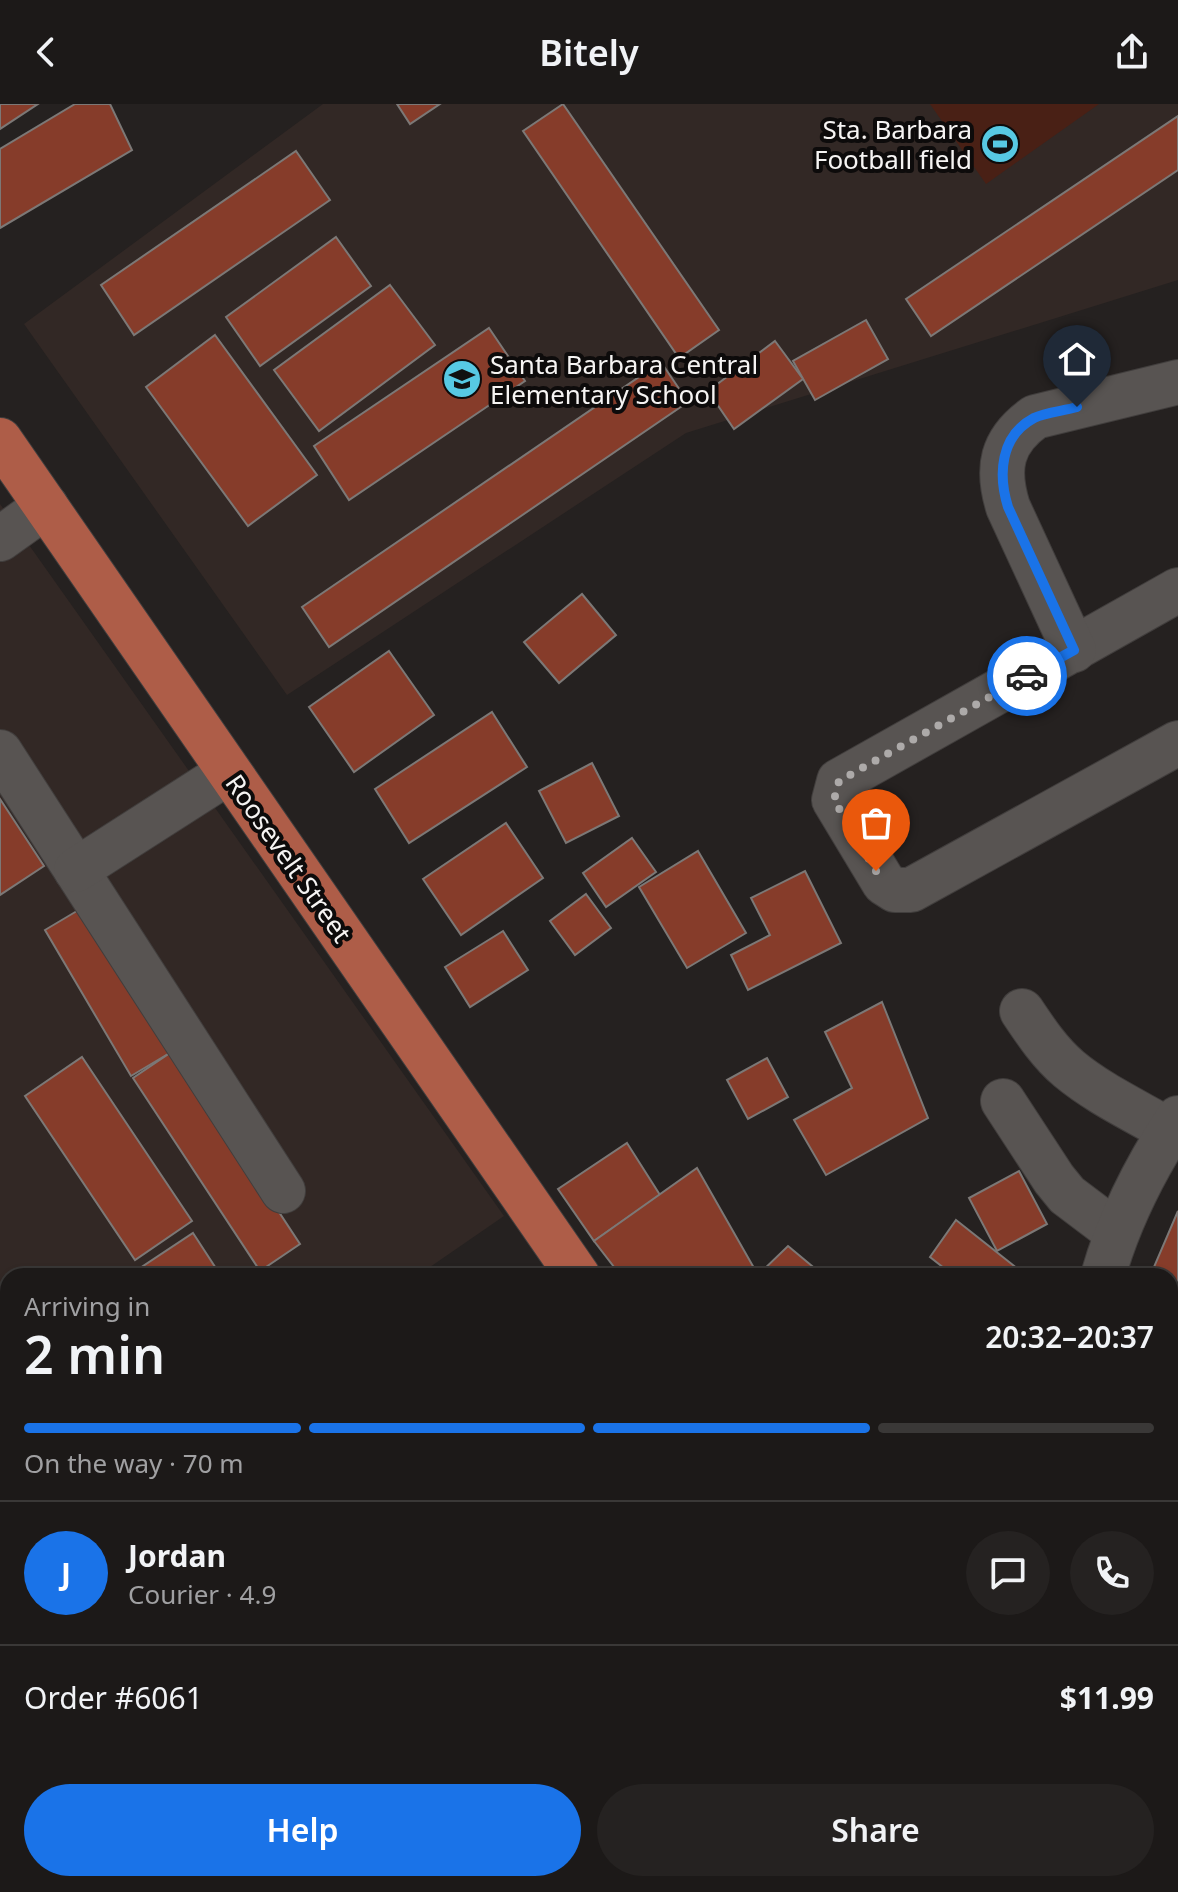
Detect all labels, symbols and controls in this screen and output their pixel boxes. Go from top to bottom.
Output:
text: Bitely [539,28,639,77]
icon: back [24,30,68,74]
icon: share [1110,30,1154,74]
place label: Sta. Barbara Football field [814,111,972,177]
sports icon: Sta. Barbara Football field [979,123,1021,165]
pin [1043,325,1111,407]
icon: home [1055,337,1099,381]
place label: Santa Barbara Central Elementary School [490,346,758,412]
school or university icon: Santa Barbara Central Elementary School [441,358,483,400]
courier [987,636,1067,716]
icon: car [1005,654,1049,698]
street label: Roosevelt Street [218,767,360,949]
pin [842,789,910,871]
icon: bag [854,801,898,845]
text: Arriving in [24,1288,150,1324]
text: 20:32–20:37 [985,1316,1154,1357]
text: 2 min [24,1318,165,1389]
text: On the way · 70 m [24,1445,244,1481]
button: chat [966,1531,1050,1615]
button: phone [1070,1531,1154,1615]
text: Jordan [128,1535,226,1576]
text: J [61,1553,71,1594]
text: Courier · 4.9 [128,1576,276,1612]
text: Order #6061 [24,1677,203,1718]
text: $11.99 [1060,1677,1154,1718]
button: Help [24,1784,581,1876]
button: Share [597,1784,1154,1876]

